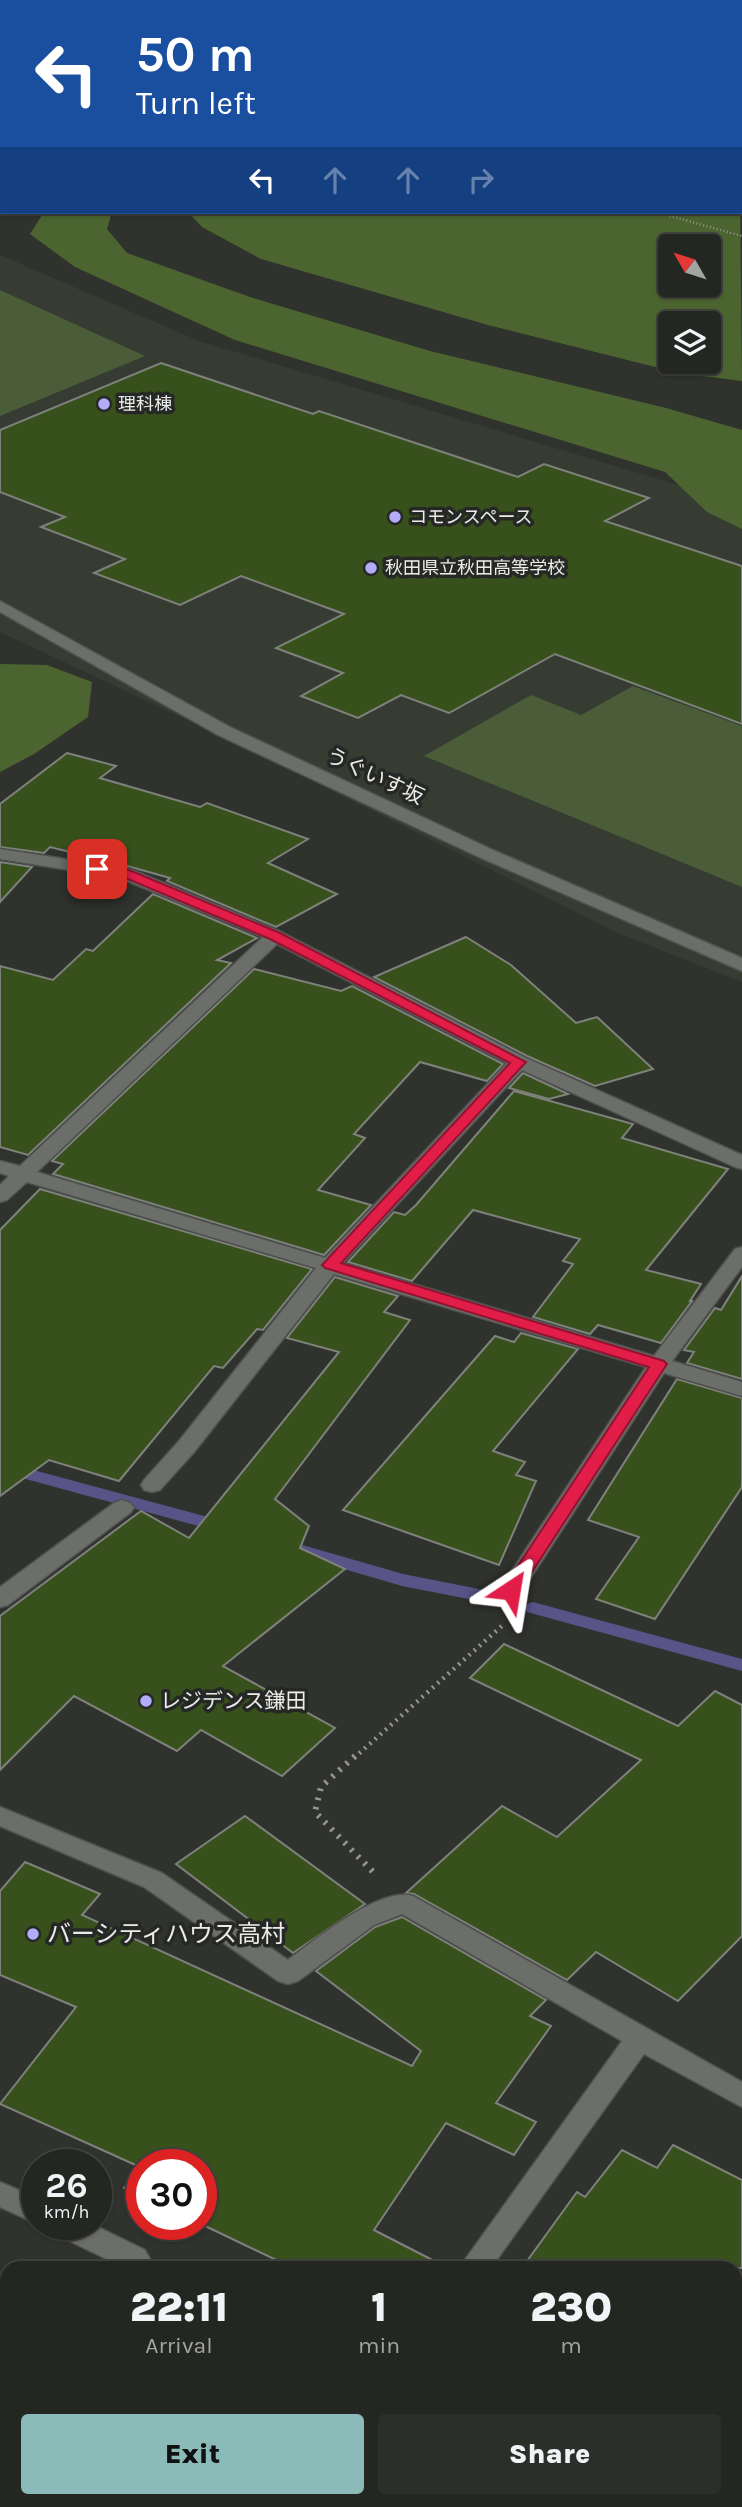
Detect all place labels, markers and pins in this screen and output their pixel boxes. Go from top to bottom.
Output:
place label: 理科棟 [118,393,172,415]
marker: 理科棟 [96,396,112,412]
place label: コモンスペース [409,506,532,528]
marker: コモンスペース [387,509,403,525]
place label: 秋田県立秋田高等学校 [385,557,565,579]
marker: 秋田県立秋田高等学校 [363,560,379,576]
pin [67,839,127,899]
place label: レジデンス鎌田 [160,1689,307,1713]
marker: レジデンス鎌田 [138,1693,154,1709]
place label: バーシティハウス高村 [47,1920,285,1948]
marker: バーシティハウス高村 [25,1926,41,1942]

